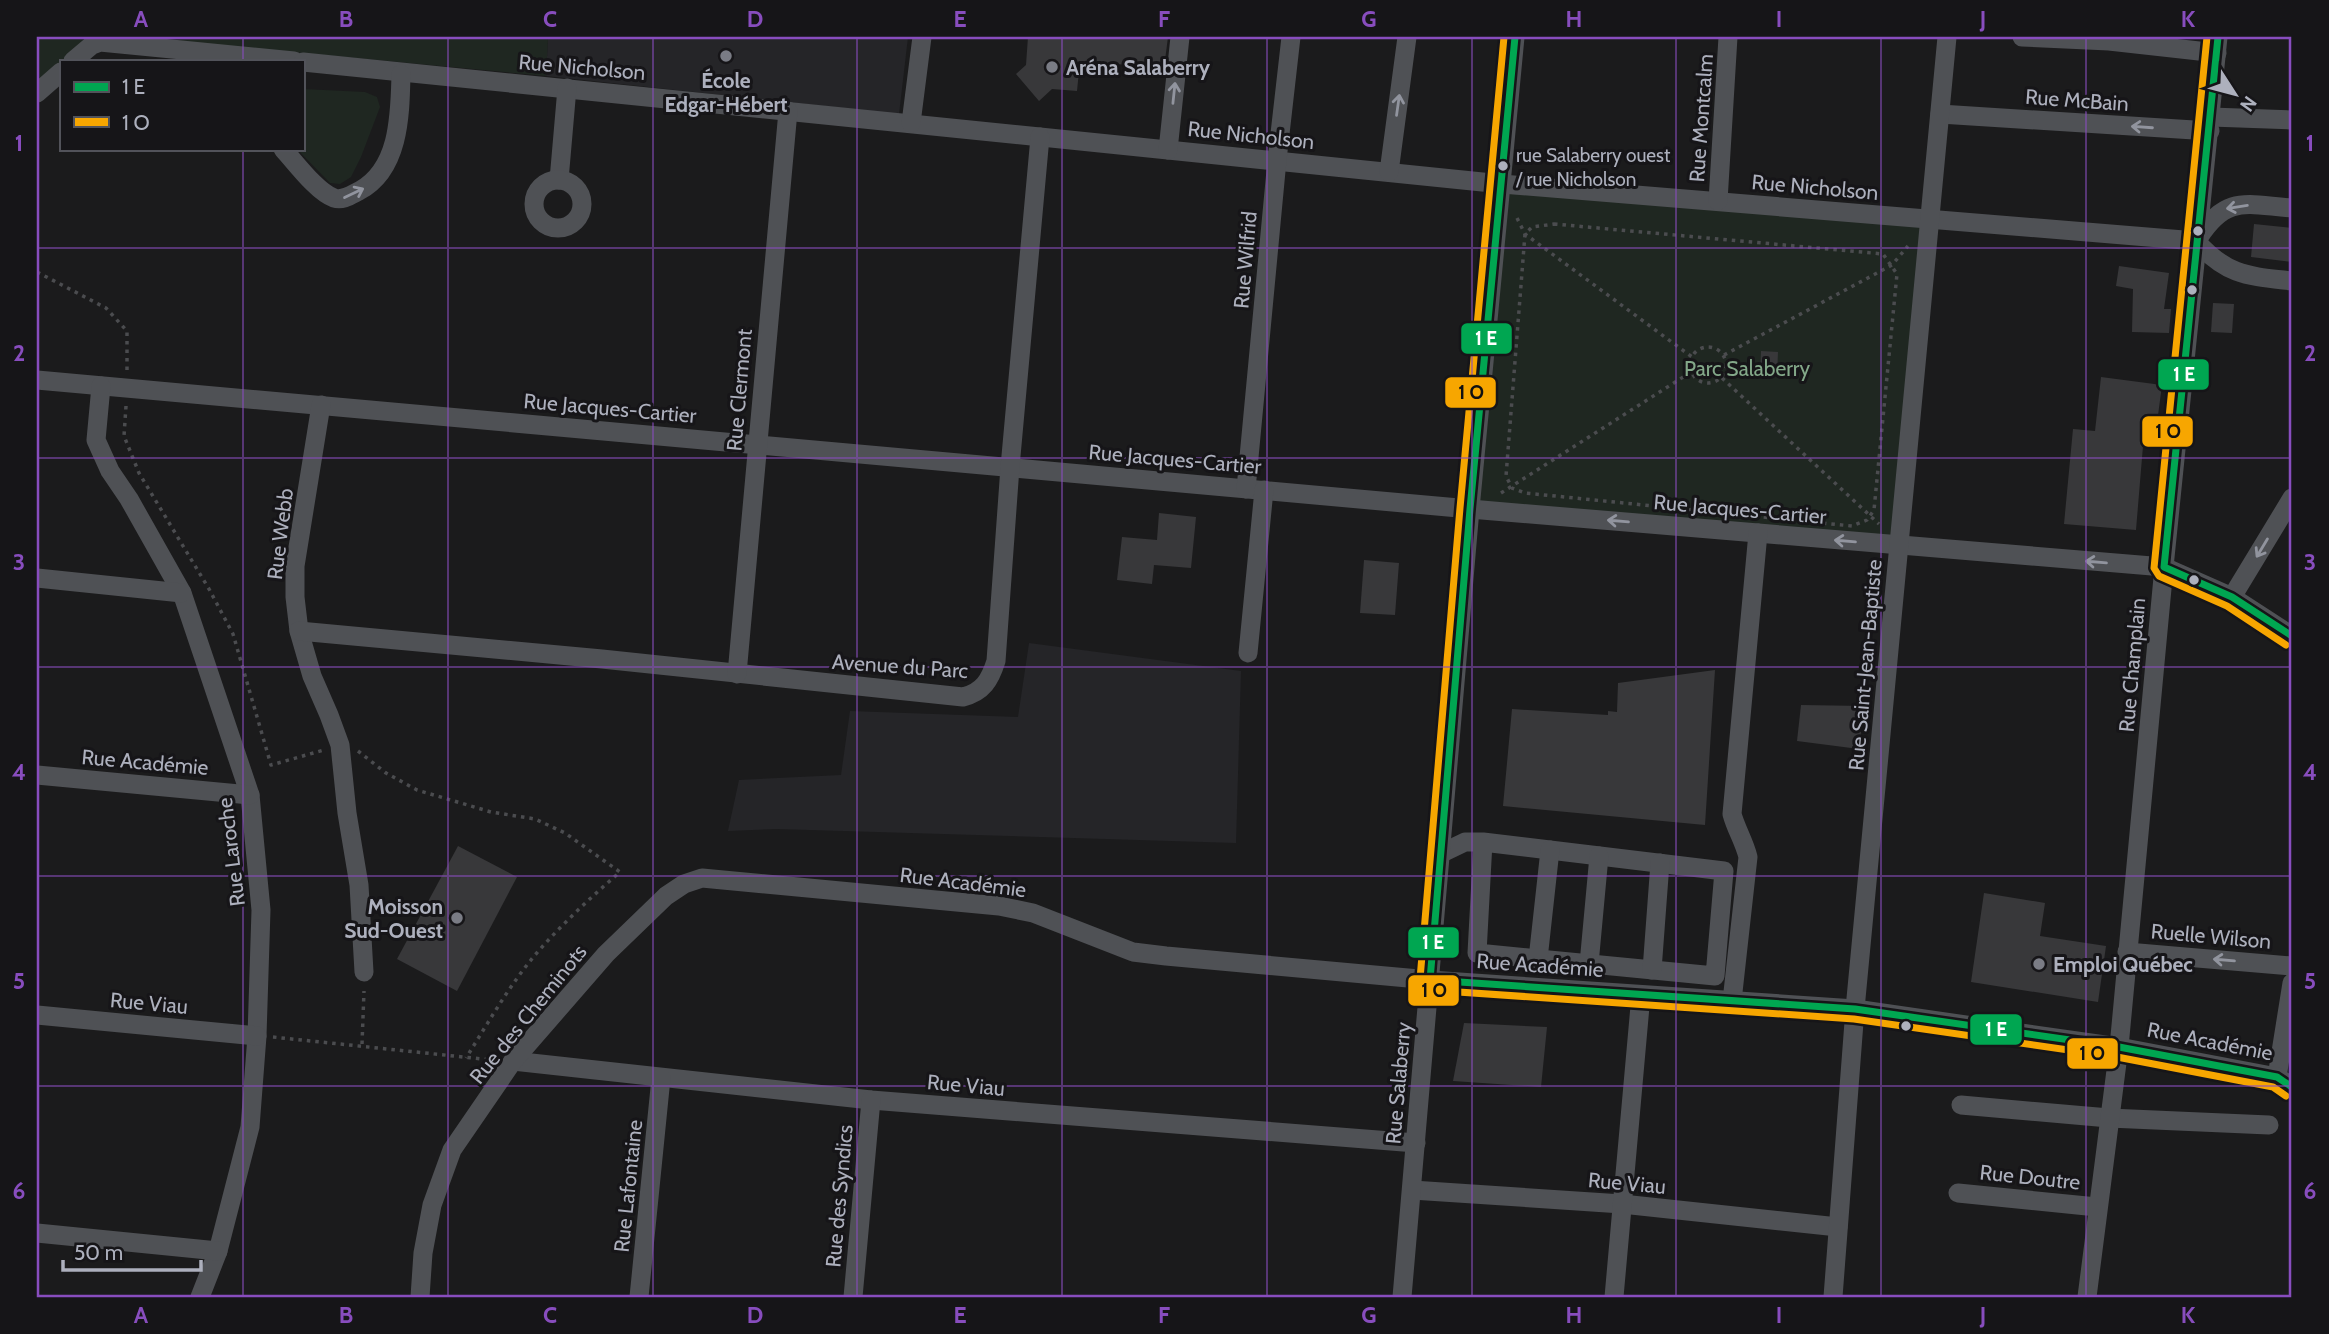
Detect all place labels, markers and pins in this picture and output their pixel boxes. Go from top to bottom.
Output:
marker: École Edgar-Hébert [718,48,734,64]
place label: Aréna Salaberry [1066,55,1211,80]
marker: Aréna Salaberry [1044,59,1060,75]
place label: École Edgar-Hébert [664,68,788,117]
place label: rue Salaberry ouest / rue Nicholson [1515,144,1671,191]
marker: rue Salaberry ouest / rue Nicholson [1496,159,1510,173]
unlabelled marker [2191,224,2205,238]
unlabelled marker [2185,283,2199,297]
unlabelled marker [2187,573,2201,587]
place label: Moisson Sud-Ouest [344,894,443,943]
marker: Moisson Sud-Ouest [449,910,465,926]
place label: Emploi Québec [2053,952,2193,977]
marker: Emploi Québec [2031,956,2047,972]
unlabelled marker [1899,1019,1913,1033]

